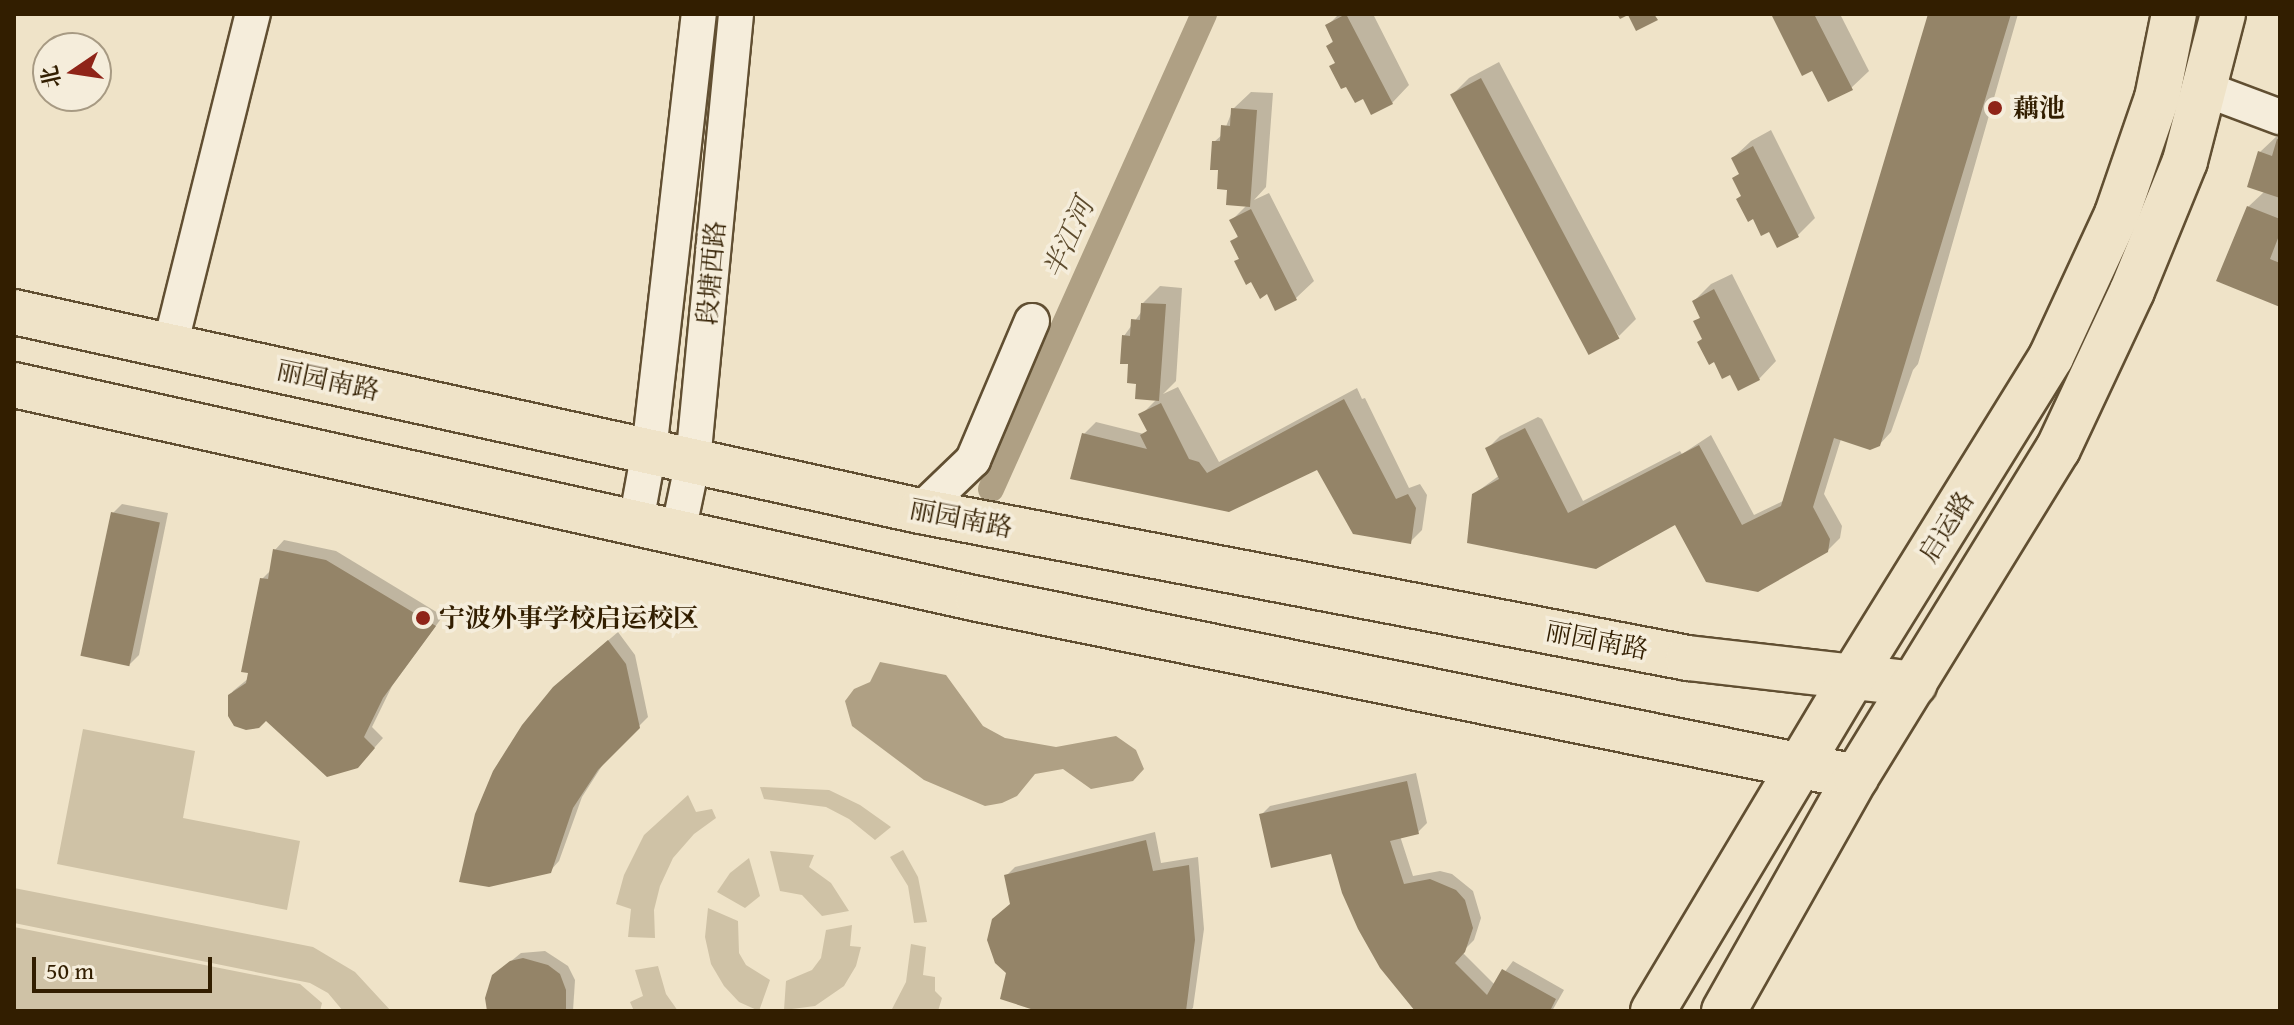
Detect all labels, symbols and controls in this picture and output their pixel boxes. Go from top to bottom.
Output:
north arrow [32,32,112,112]
text: 北 [32,63,69,91]
place label: 藕池 [2013,92,2065,124]
marker: 藕池 [1984,97,2006,119]
water label: 半江河 [1036,193,1100,283]
street label: 段塘西路 [691,220,731,326]
street label: 丽园南路 [274,354,382,406]
street label: 启运路 [1912,486,1980,568]
street label: 丽园南路 [907,493,1015,543]
place label: 宁波外事学校启运校区 [439,602,699,634]
marker: 宁波外事学校启运校区 [414,609,432,627]
street label: 丽园南路 [1543,615,1651,665]
scale bar [36,941,216,991]
text: 50 m [46,953,94,988]

